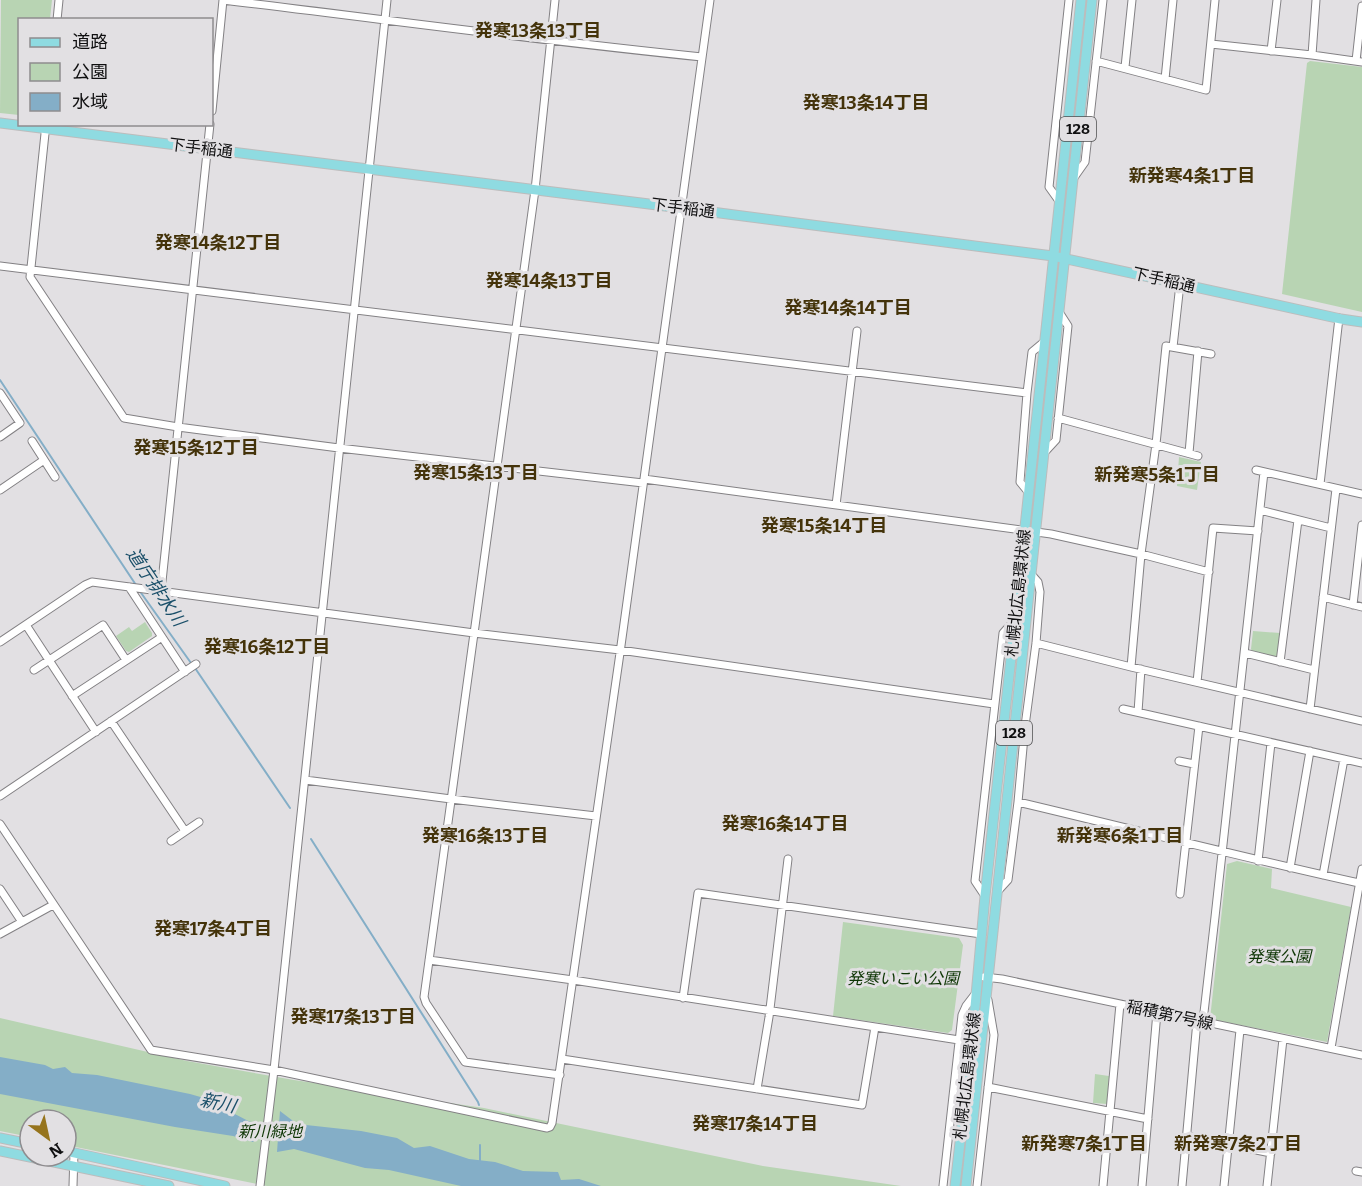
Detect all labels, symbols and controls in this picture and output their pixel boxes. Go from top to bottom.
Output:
legend [18,18,213,126]
district label: 発寒13条13丁目 [475,20,601,42]
text: 道路 [72,31,108,53]
text: 公園 [72,61,108,83]
text: 水域 [72,91,108,113]
district label: 発寒13条14丁目 [803,92,929,114]
road number: 128 [1060,117,1096,141]
street label: 下手稲通 [168,135,234,161]
district label: 新発寒4条1丁目 [1129,165,1255,187]
street label: 下手稲通 [650,195,716,221]
district label: 発寒14条12丁目 [155,232,281,254]
street label: 下手稲通 [1131,264,1197,296]
district label: 発寒14条13丁目 [486,270,612,292]
district label: 発寒14条14丁目 [784,297,912,319]
district label: 発寒15条12丁目 [133,437,259,459]
district label: 発寒15条13丁目 [413,462,539,484]
district label: 新発寒5条1丁目 [1094,464,1220,486]
district label: 発寒15条14丁目 [761,515,887,537]
street label: 札幌北広島環状線 [1002,528,1034,658]
water label: 道庁排水川 [122,544,191,632]
district label: 発寒16条12丁目 [204,636,330,658]
road number: 128 [996,721,1032,745]
district label: 発寒16条14丁目 [721,813,849,835]
district label: 発寒16条13丁目 [422,825,548,847]
district label: 新発寒6条1丁目 [1057,825,1183,847]
district label: 発寒17条4丁目 [154,918,272,940]
park label: 発寒公園 [1247,947,1313,966]
park label: 発寒いこい公園 [847,969,961,988]
street label: 稲積第7号線 [1125,997,1215,1033]
district label: 発寒17条13丁目 [290,1006,416,1028]
street label: 札幌北広島環状線 [950,1011,984,1141]
water label: 新川 [198,1088,240,1118]
north arrow [18,1108,78,1168]
district label: 発寒17条14丁目 [692,1113,818,1135]
park label: 新川緑地 [238,1122,304,1141]
district label: 新発寒7条1丁目 [1021,1133,1147,1155]
district label: 新発寒7条2丁目 [1174,1133,1302,1155]
text: N [46,1139,66,1161]

